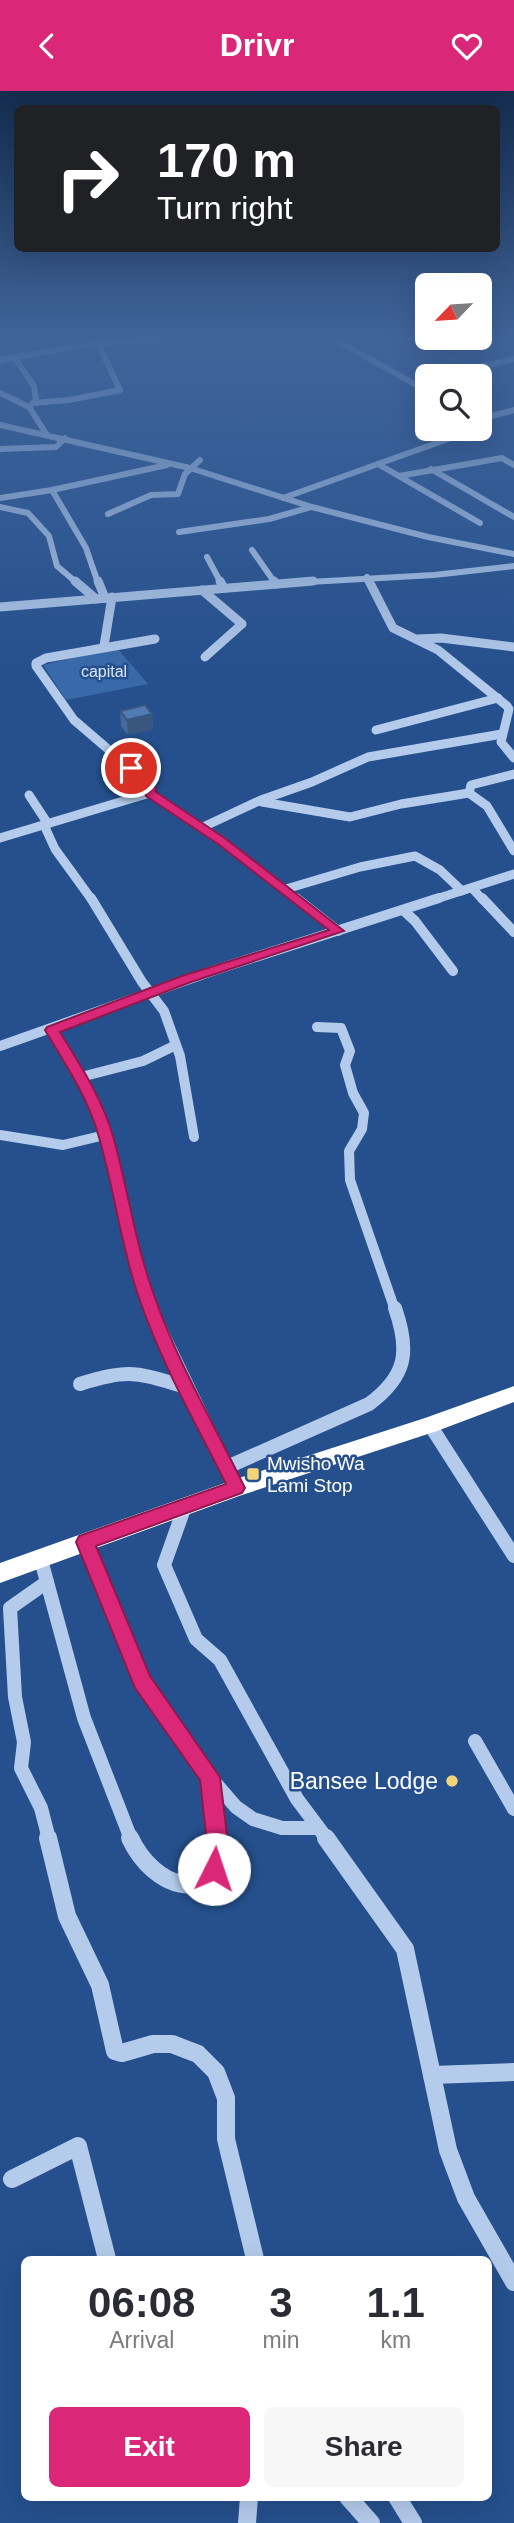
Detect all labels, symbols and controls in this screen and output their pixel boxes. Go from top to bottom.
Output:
icon: back [28,27,66,65]
text: Drivr [220,27,294,63]
icon: heart [448,27,486,65]
icon: right [42,133,133,224]
text: 170 m [157,133,296,187]
text: Turn right [157,190,293,226]
north arrow [415,273,492,350]
map controls [415,273,492,441]
button: search [415,364,492,441]
park label: capital [81,663,127,680]
pin [101,738,161,798]
icon: arrive [112,749,150,787]
place label: Mwisho Wa Lami Stop [267,1453,365,1496]
marker: Mwisho Wa Lami Stop [245,1466,261,1482]
place label: Bansee Lodge [290,1768,438,1794]
marker: Bansee Lodge [444,1773,460,1789]
position arrow [177,1832,251,1906]
text: 06:08 [88,2279,195,2326]
text: 3 [269,2279,293,2326]
text: 1.1 [367,2279,425,2326]
text: Arrival [109,2327,174,2353]
text: min [262,2327,300,2353]
text: km [380,2327,411,2353]
button: Exit [49,2407,250,2487]
button: Share [264,2407,464,2487]

